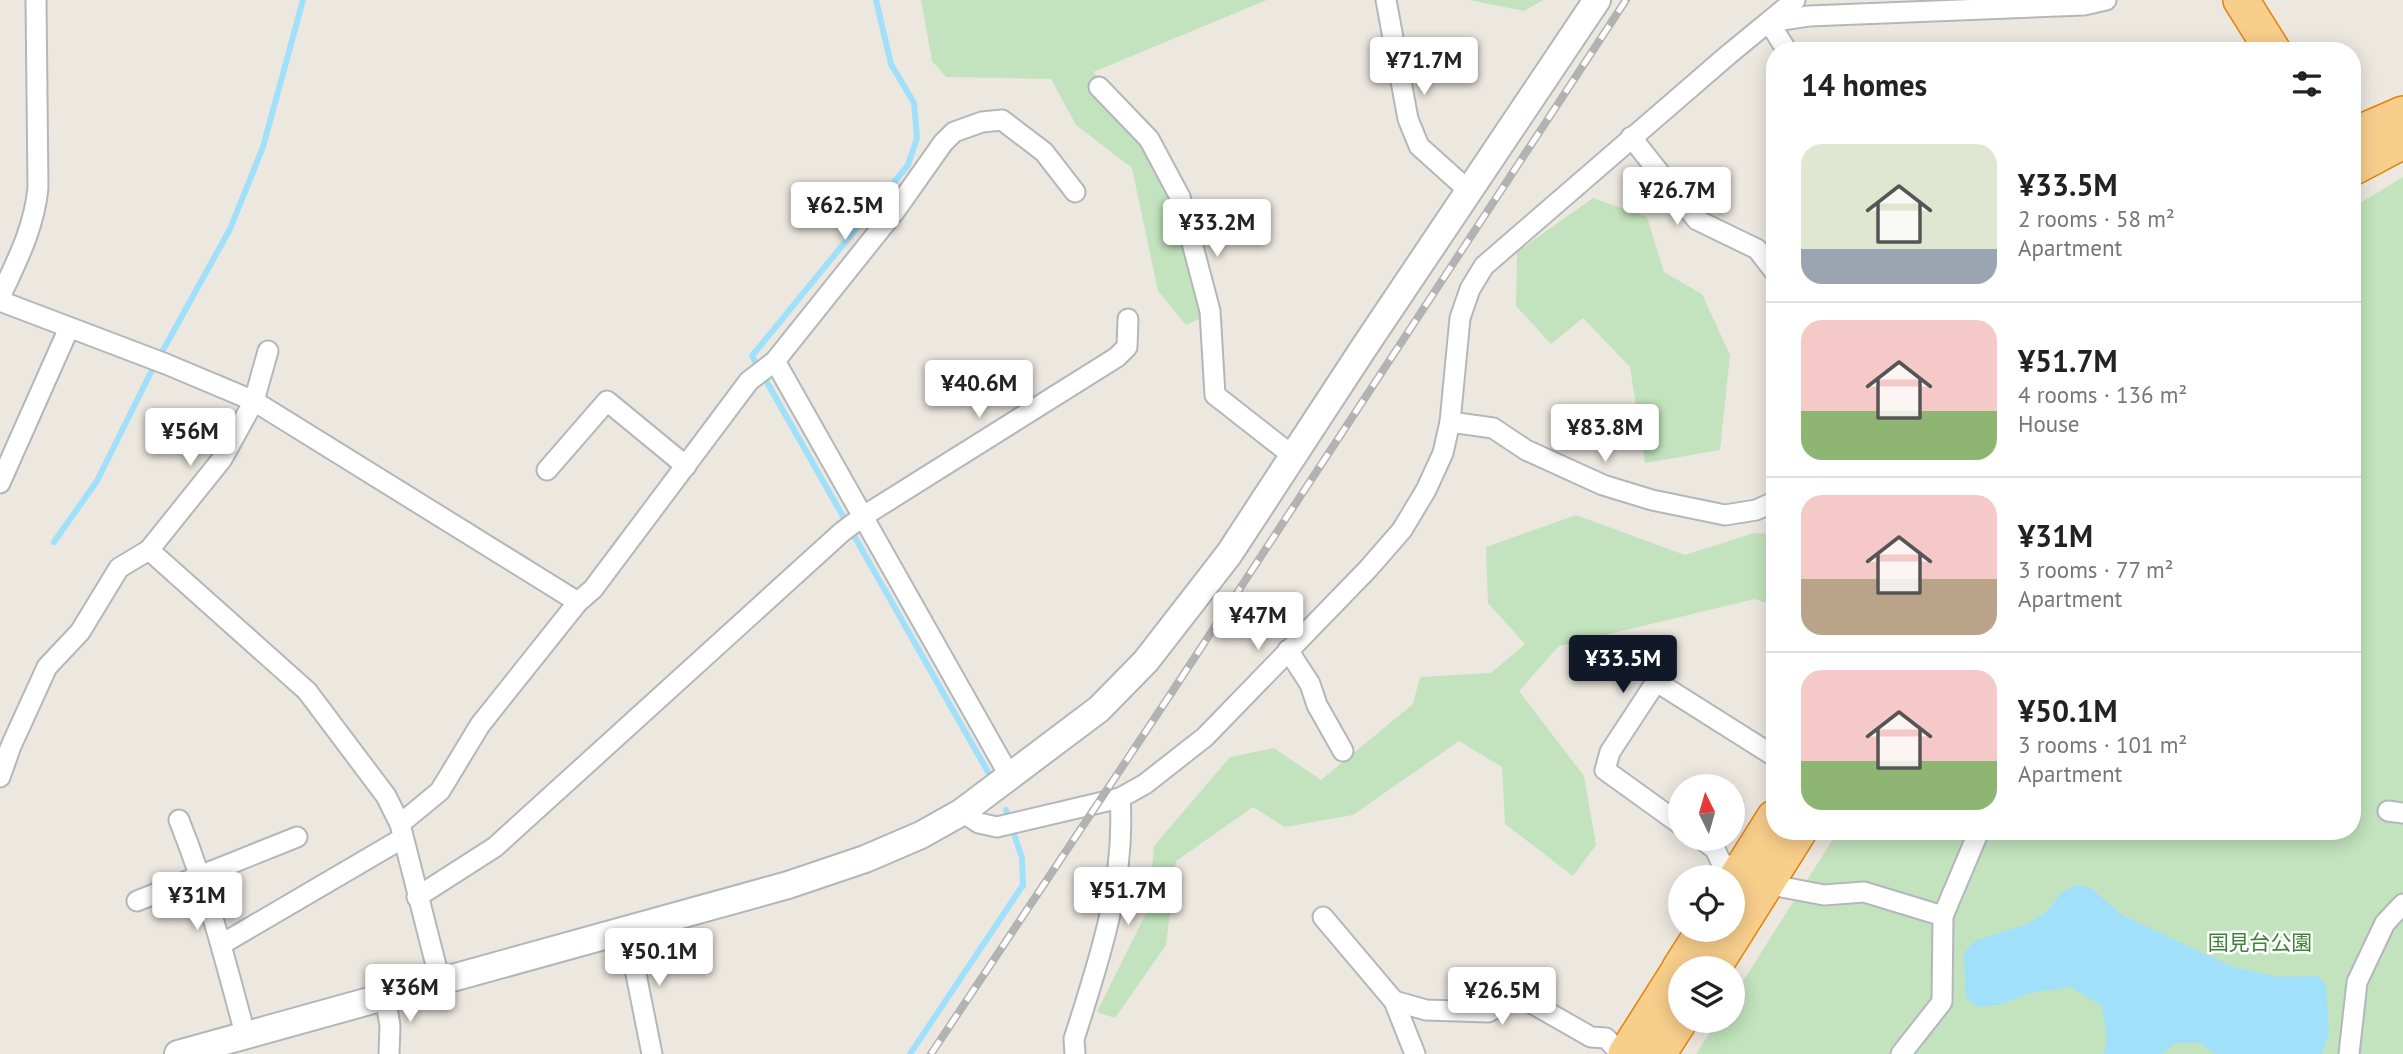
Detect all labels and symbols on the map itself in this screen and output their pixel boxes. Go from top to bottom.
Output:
pin: ¥71.7M [1367,38,1481,97]
pin: ¥26.7M [1620,168,1734,227]
pin: ¥62.5M [788,182,902,242]
pin: ¥33.2M [1160,200,1274,259]
pin: ¥40.6M [922,360,1036,420]
pin: ¥83.8M [1548,405,1662,464]
pin: ¥56M [149,408,231,468]
pin: ¥47M [1217,592,1299,652]
pin: ¥33.5M [1566,636,1680,695]
north arrow [1668,774,1745,850]
pin: ¥51.7M [1071,867,1185,927]
pin: ¥31M [156,872,238,932]
pin: ¥50.1M [602,928,716,988]
park label: 国見台公園 [2208,929,2313,956]
pin: ¥36M [369,964,451,1024]
pin: ¥26.5M [1445,968,1559,1027]

